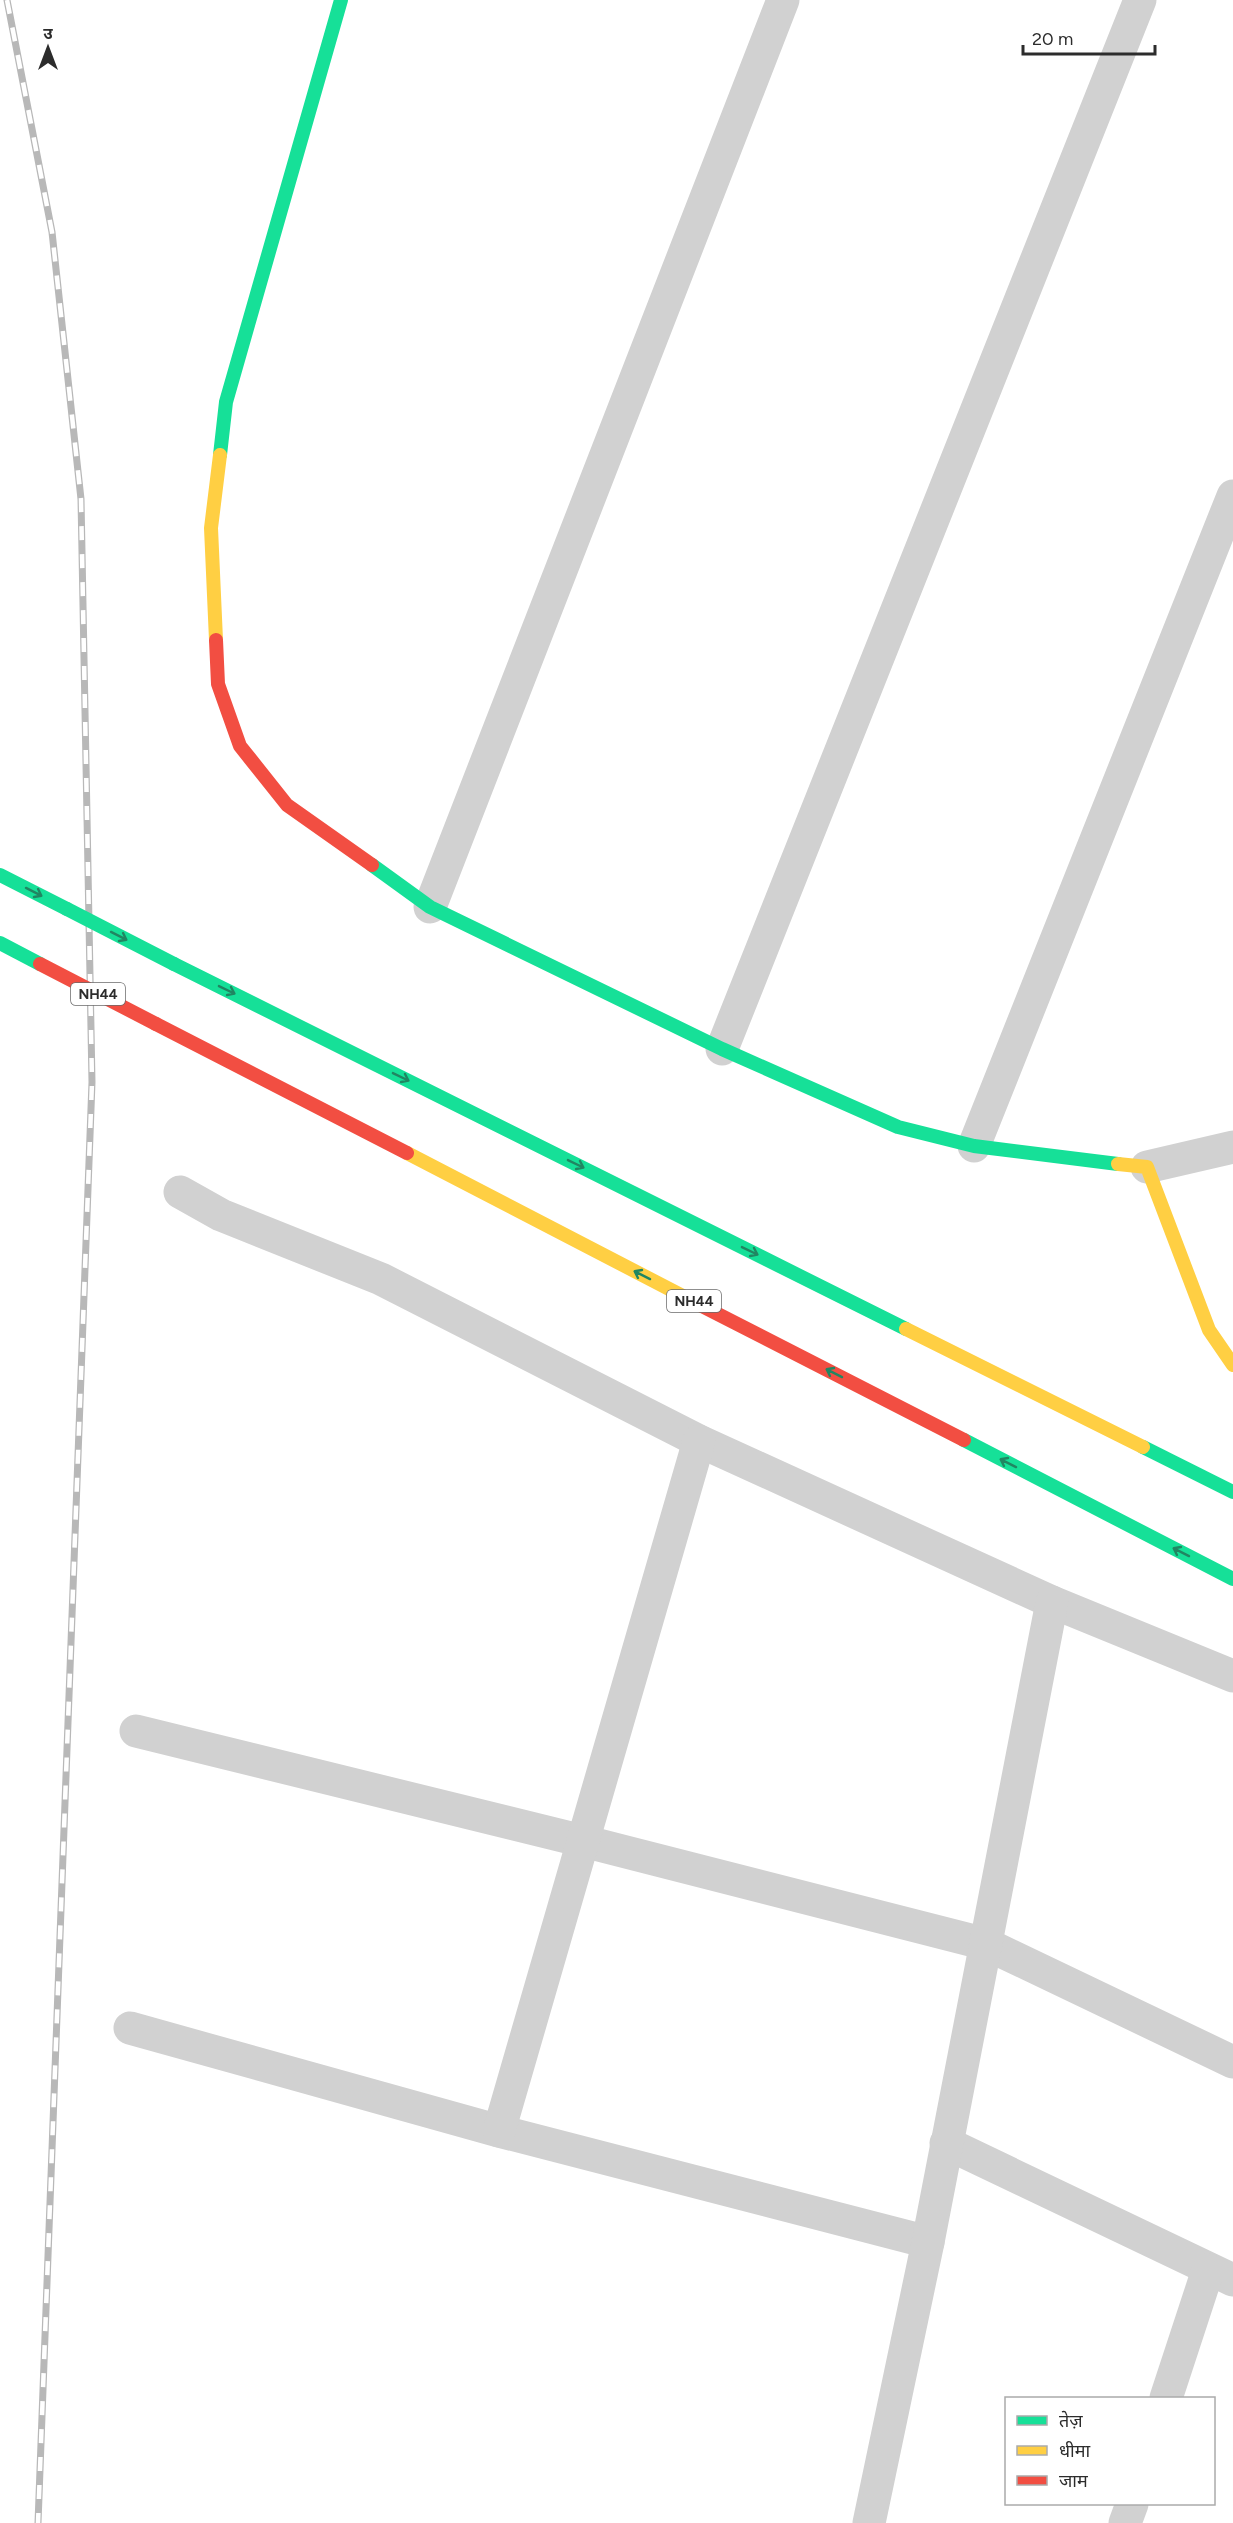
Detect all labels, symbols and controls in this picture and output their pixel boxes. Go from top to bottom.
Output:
north arrow [18,18,78,78]
scale bar [1023,18,1155,56]
text: उ [43,24,53,43]
text: 20 m [1032,28,1073,50]
one-way arrow [24,887,42,898]
one-way arrow [110,931,128,942]
road number: NH44 [71,983,125,1005]
one-way arrow [217,985,235,997]
one-way arrow [392,1072,410,1083]
one-way arrow [566,1159,584,1170]
one-way arrow [741,1246,759,1257]
one-way arrow [634,1268,652,1280]
road number: NH44 [667,1290,721,1312]
one-way arrow [826,1367,844,1379]
one-way arrow [999,1457,1017,1468]
one-way arrow [1173,1546,1190,1558]
legend [1005,2397,1215,2505]
text: तेज़ [1059,2410,1083,2432]
text: धीमा [1059,2440,1090,2462]
text: जाम [1059,2470,1089,2492]

